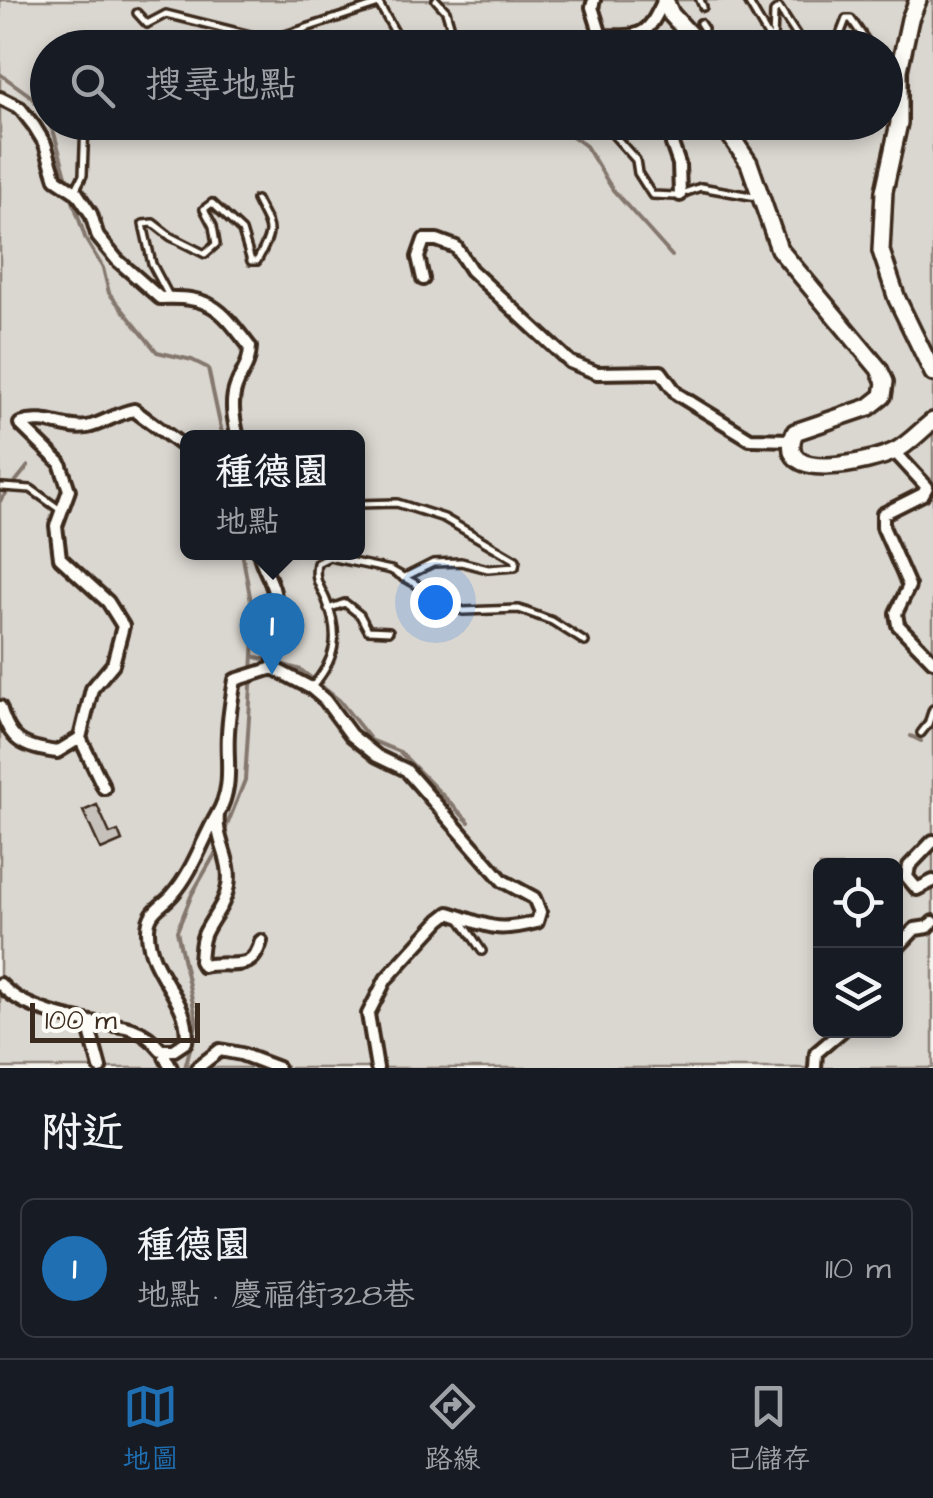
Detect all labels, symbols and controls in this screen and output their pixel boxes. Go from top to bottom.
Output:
search box [30,30,903,140]
icon: search [65,58,120,113]
text: 搜尋地點 [145,60,297,112]
popup [180,430,365,560]
text: 種德園 [215,447,330,499]
text: 地點 [215,500,280,545]
your location [410,577,461,628]
pin: 1 [240,592,304,675]
map controls [813,858,903,1038]
button: locate [813,858,903,948]
button: layers [813,948,903,1038]
scale bar [30,998,200,1042]
text: 100 m [45,1001,117,1040]
text: 附近 [40,1105,124,1163]
text: 種德園 [137,1220,251,1272]
text: 1 [72,1246,77,1291]
text: 110 m [825,1246,891,1291]
text: 地點 · 慶福街328巷 [137,1273,414,1318]
tab: 地圖 [123,1379,179,1479]
tab: 路線 [424,1379,480,1479]
tab: 已儲存 [726,1379,810,1479]

